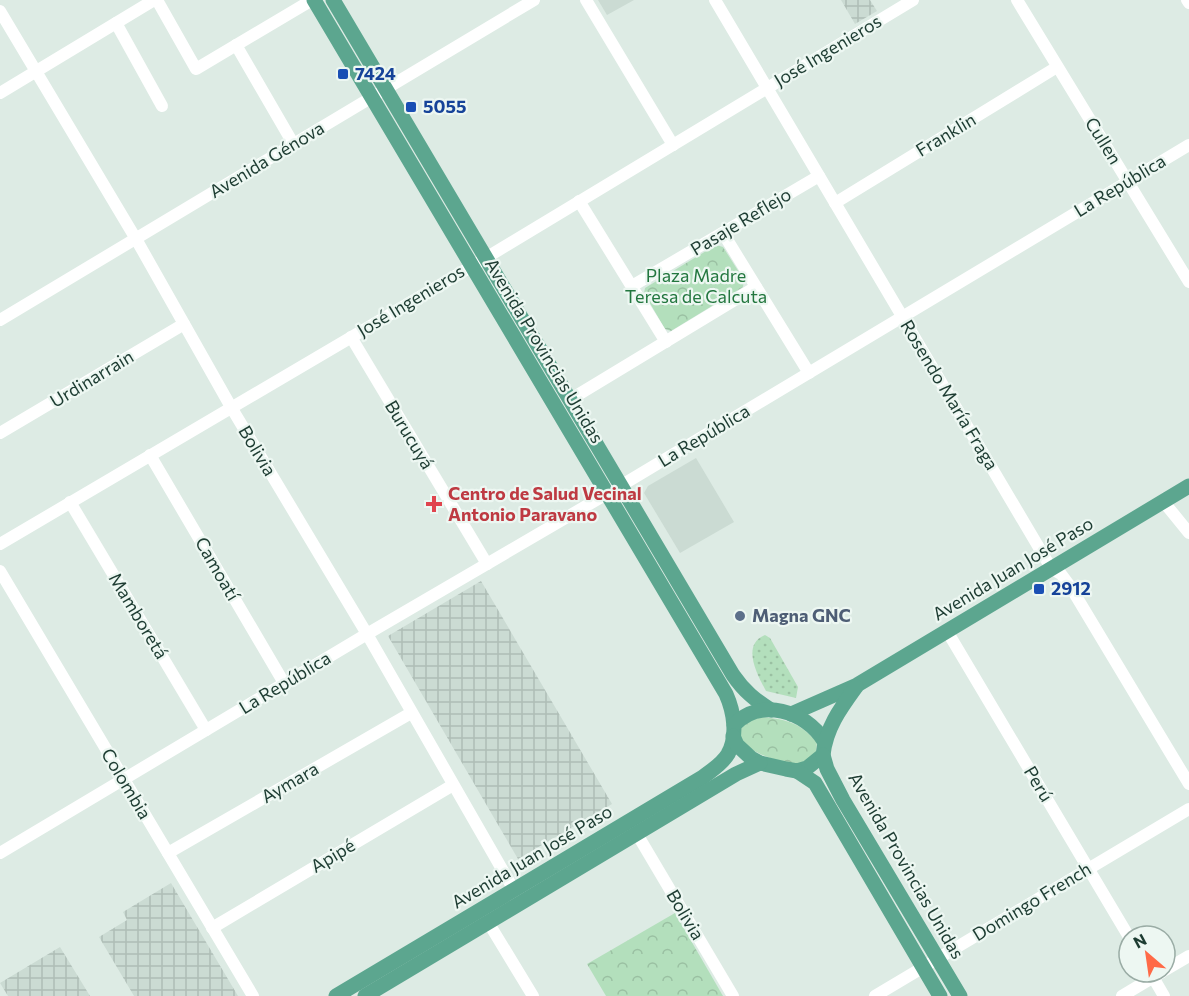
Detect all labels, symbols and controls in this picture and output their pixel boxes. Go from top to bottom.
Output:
street label: José Ingenieros [770,9,885,91]
place label: 7424 [355,62,396,84]
marker: 7424 [336,67,350,81]
place label: 5055 [423,95,466,117]
marker: 5055 [404,100,418,114]
street label: Franklin [911,108,979,161]
street label: Cullen [1081,113,1127,168]
street label: Avenida Génova [205,116,328,202]
street label: La República [1070,149,1169,221]
street label: Pasaje Reflejo [686,183,795,260]
street label: Avenida Provincias Unidas [481,254,609,447]
street label: José Ingenieros [353,259,468,341]
park label: Plaza Madre Teresa de Calcuta [625,264,767,307]
street label: Rosendo María Fraga [896,315,1003,474]
street label: Urdinarrain [46,345,137,412]
street label: Burucuyá [381,396,439,473]
street label: La República [654,399,753,471]
street label: Bolivia [234,421,281,480]
place label: Centro de Salud Vecinal Antonio Paravano [448,482,642,525]
marker: Centro de Salud Vecinal Antonio Paravano [425,495,443,513]
street label: Avenida Juan José Paso [928,511,1097,625]
street label: Camoatí [191,533,245,605]
street label: Mamboretá [105,568,173,663]
place label: 2912 [1051,577,1091,599]
marker: 2912 [1032,582,1046,596]
place label: Magna GNC [752,604,851,626]
marker: Magna GNC [733,609,747,623]
street label: La República [235,646,334,718]
street label: Colombia [97,744,157,823]
street label: Aymara [257,757,322,807]
street label: Perú [1020,762,1058,805]
street label: Avenida Provincias Unidas [844,768,969,963]
street label: Avenida Juan José Paso [447,799,616,913]
street label: Apipé [306,833,359,877]
street label: Domingo French [968,857,1095,945]
street label: Bolivia [662,885,709,944]
north arrow [1117,924,1177,984]
text: N [1130,929,1149,952]

